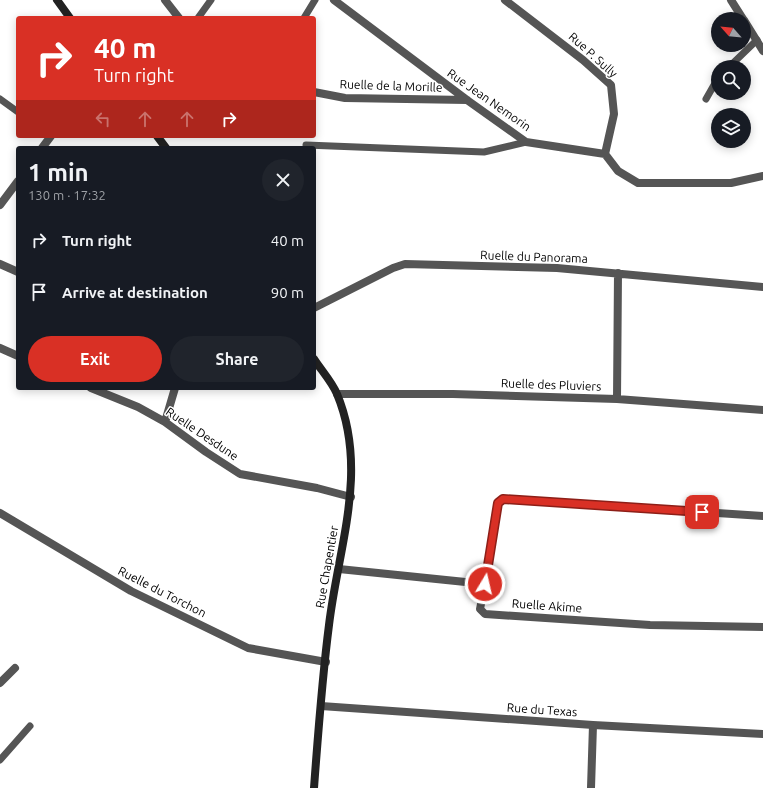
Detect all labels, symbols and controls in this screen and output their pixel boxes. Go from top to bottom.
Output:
north arrow [711,12,751,52]
map controls [711,12,751,148]
street label: Rue P. Sully [566,29,620,80]
icon: right [28,32,80,84]
text: 40 m [94,32,156,63]
button: search [711,60,751,100]
text: Turn right [94,65,174,85]
street label: Rue Jean Nemorin [445,66,534,133]
street label: Ruelle de la Morille [339,77,443,94]
icon: left [92,108,114,130]
icon: ahead [134,108,156,130]
icon: ahead [176,108,198,130]
icon: right [218,108,240,130]
button: layers [711,108,751,148]
text: 1 min [28,159,89,186]
button: close [262,159,304,201]
text: 130 m · 17:32 [28,188,106,202]
icon: right [28,229,50,251]
text: Turn right [62,232,132,249]
text: 40 m [271,232,304,249]
street label: Ruelle du Panorama [480,248,588,265]
icon: arrive [28,281,50,303]
text: Arrive at destination [62,284,208,301]
text: 90 m [271,284,304,301]
button: Exit [28,336,162,382]
button: Share [170,336,304,382]
street label: Ruelle des Pluviers [501,376,601,393]
street label: Ruelle Desdune [164,405,241,463]
pin [685,495,719,529]
icon: arrive [691,501,713,523]
street label: Rue Chapentier [313,524,340,609]
position arrow [464,563,506,605]
street label: Ruelle du Torchon [116,564,208,619]
street label: Ruelle Akime [511,597,583,614]
street label: Rue du Texas [506,701,578,718]

